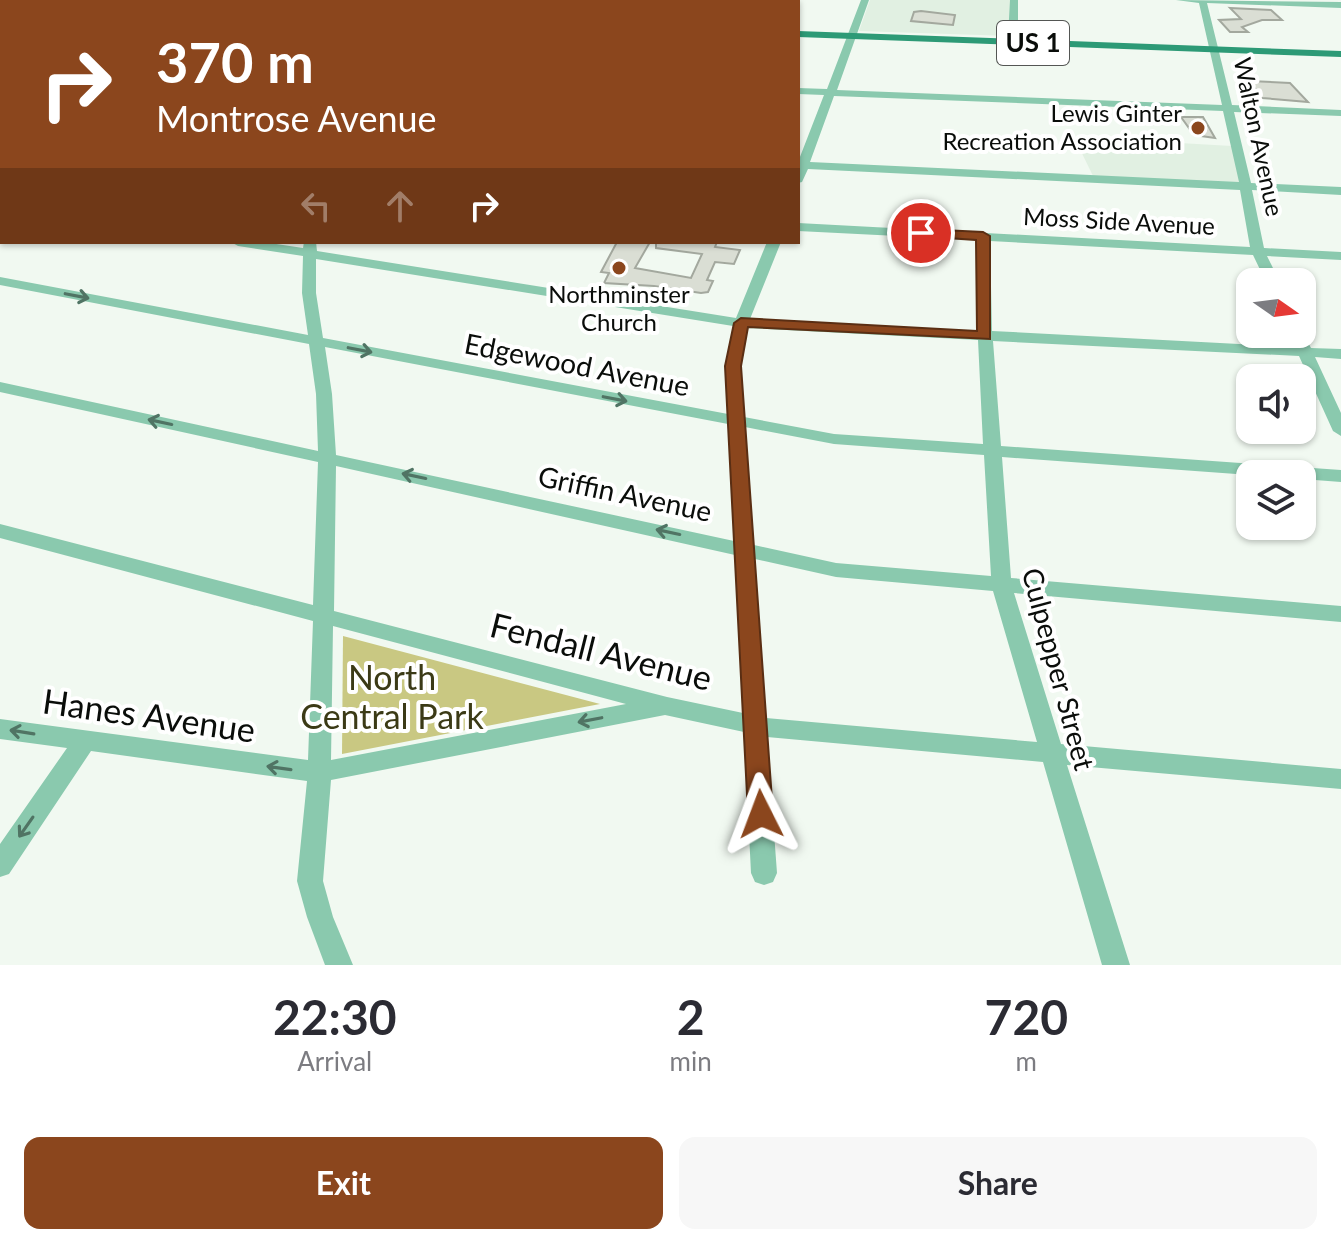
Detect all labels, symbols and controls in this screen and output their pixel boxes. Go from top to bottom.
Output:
road number: US 1 [997,21,1069,65]
text: 370 m [156,28,314,95]
icon: right [24,32,128,136]
street label: Walton Avenue [1229,55,1290,219]
text: Montrose Avenue [156,96,437,140]
place label: Lewis Ginter Recreation Association [942,98,1182,155]
marker: Lewis Ginter Recreation Association [1189,119,1207,137]
icon: left [294,184,338,228]
icon: ahead [378,184,422,228]
icon: right [462,184,506,228]
pin [887,199,955,267]
street label: Moss Side Avenue [1022,201,1216,240]
icon: arrive [899,211,943,255]
marker: Northminster Church [610,259,628,277]
north arrow [1236,268,1316,348]
map controls [1236,268,1316,540]
place label: Northminster Church [548,279,690,336]
one-way arrow [63,289,89,304]
street label: Edgewood Avenue [462,326,693,402]
one-way arrow [346,343,372,358]
button: sound [1236,364,1316,444]
one-way arrow [602,392,627,407]
one-way arrow [148,414,173,429]
street label: Griffin Avenue [535,458,715,528]
button: layers [1236,460,1316,540]
one-way arrow [402,468,428,483]
one-way arrow [656,524,682,539]
street label: Culpepper Street [1016,564,1102,774]
street label: Fendall Avenue [486,603,716,698]
park label: North Central Park [300,656,484,736]
street label: Hanes Avenue [40,679,258,750]
one-way arrow [578,714,603,729]
one-way arrow [10,724,35,739]
one-way arrow [267,760,292,775]
position arrow [719,772,803,856]
one-way arrow [18,815,34,837]
text: 22:30 [273,988,397,1045]
text: 2 [677,988,705,1045]
text: 720 [985,988,1068,1045]
text: Arrival [297,1045,372,1077]
text: min [670,1045,712,1077]
text: m [1016,1045,1037,1077]
button: Exit [24,1137,663,1229]
button: Share [679,1137,1317,1229]

